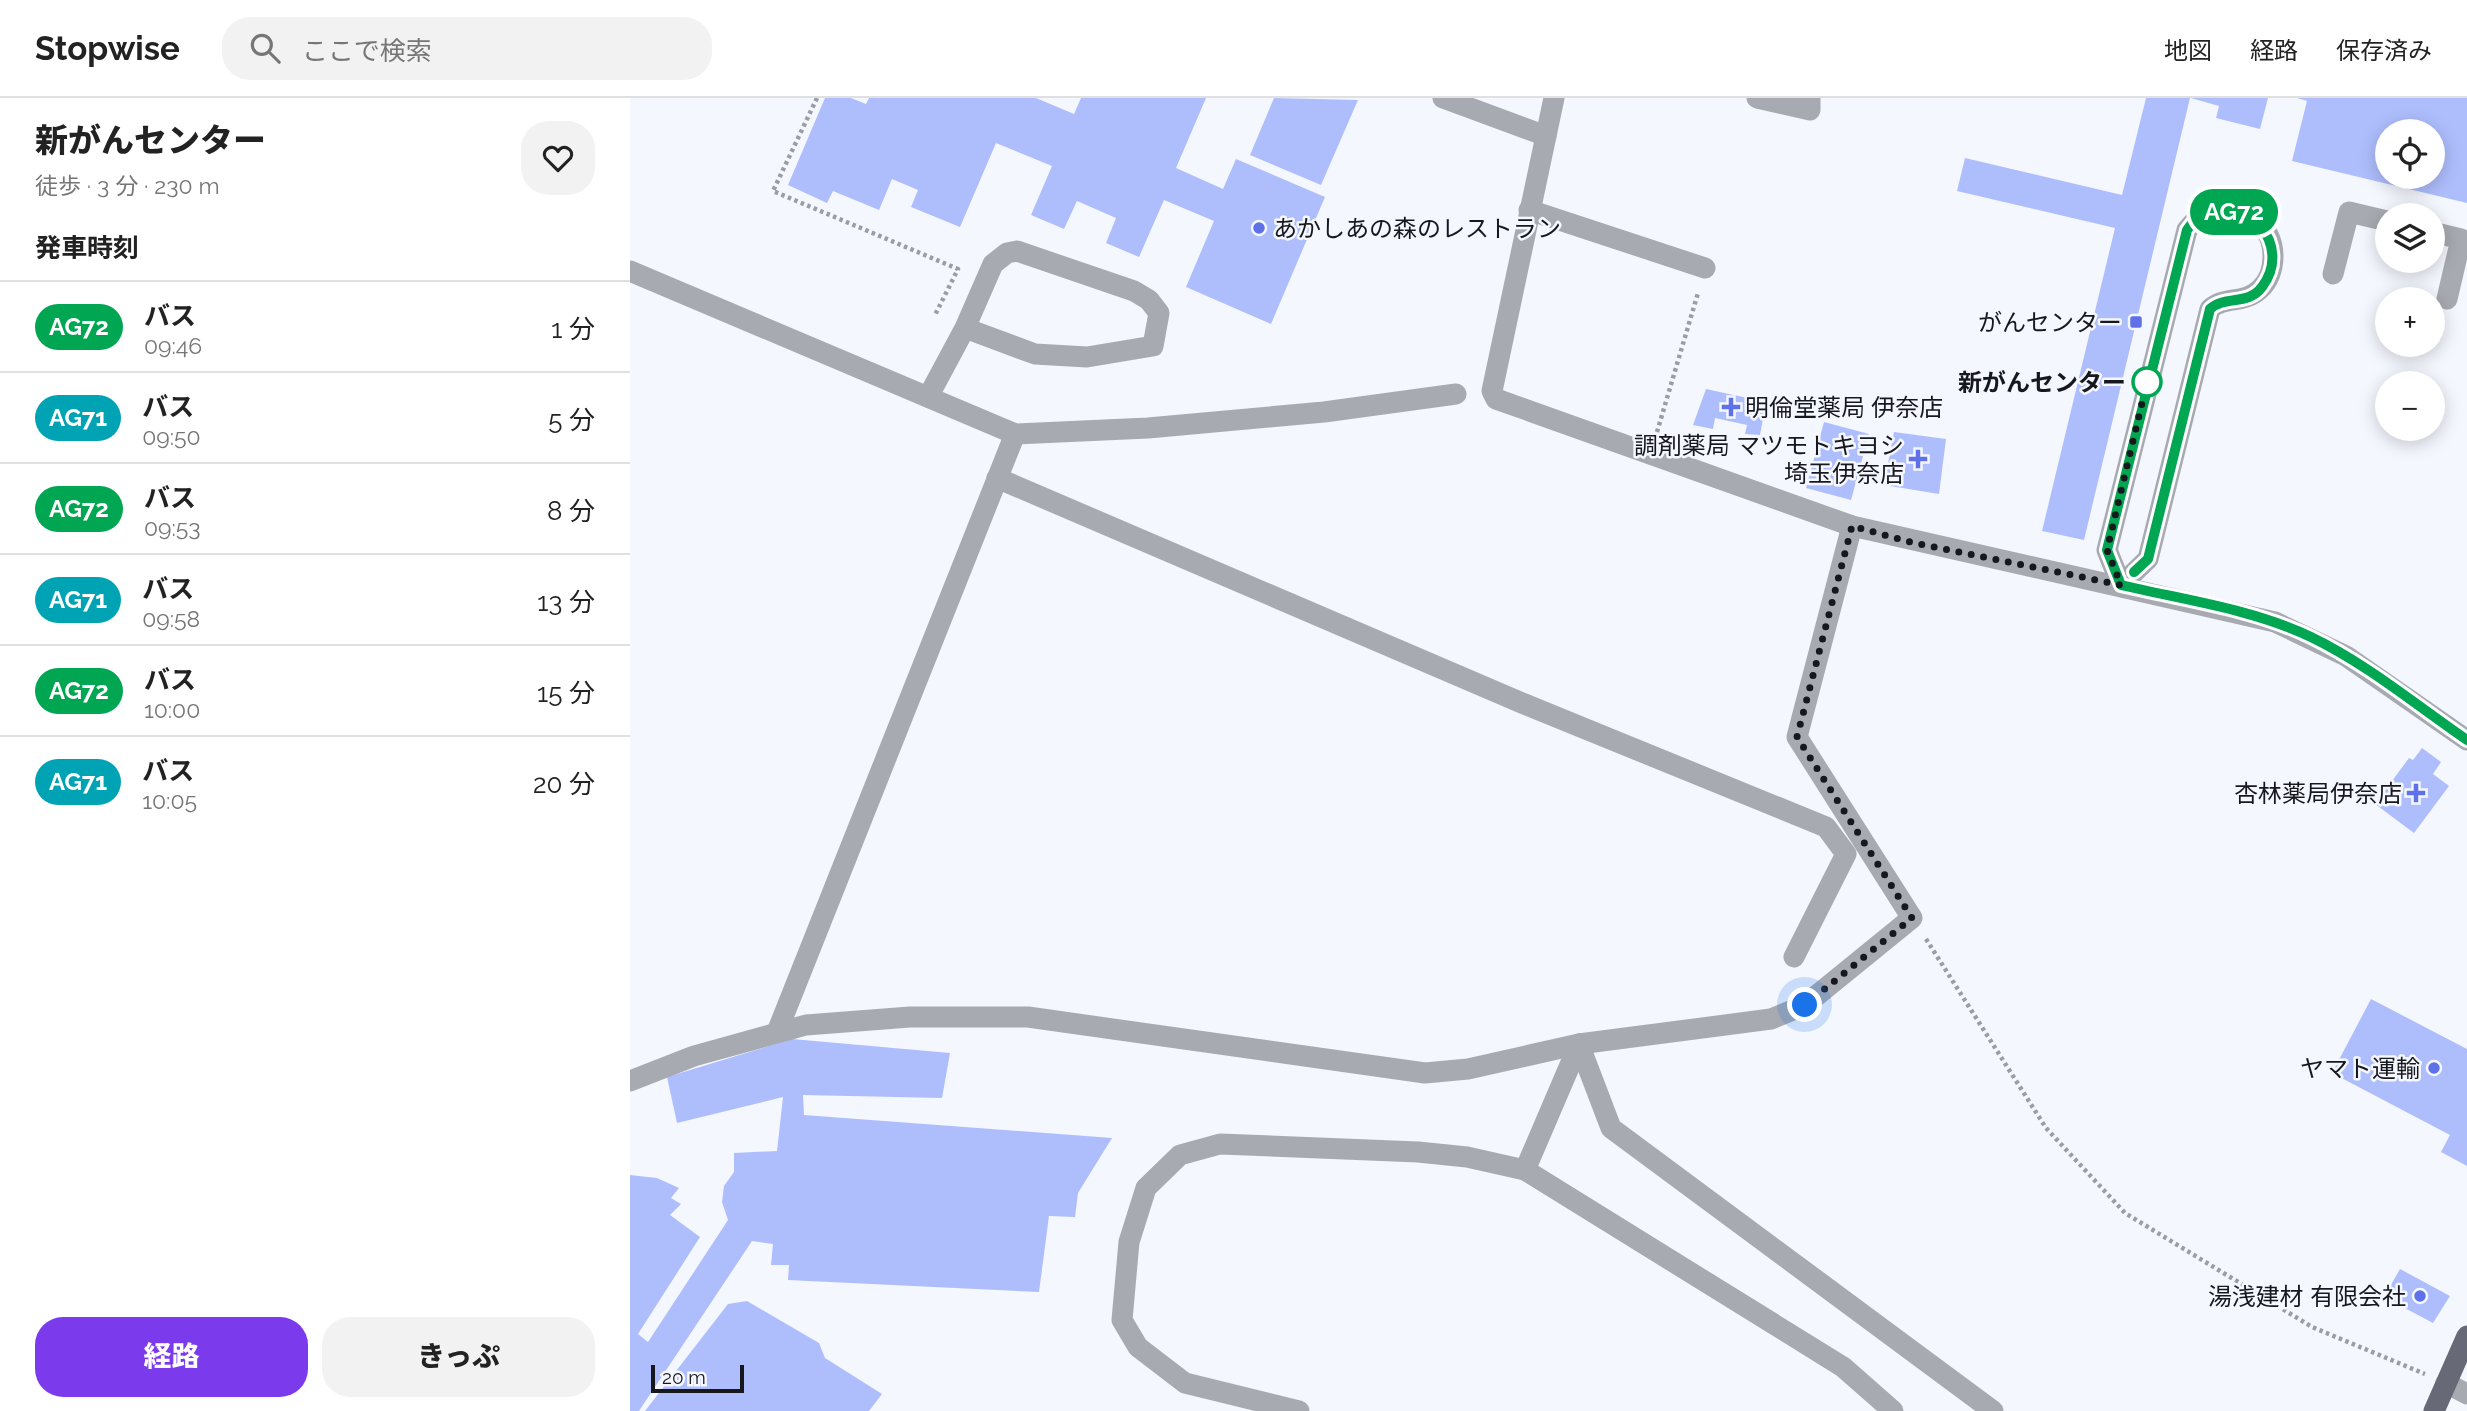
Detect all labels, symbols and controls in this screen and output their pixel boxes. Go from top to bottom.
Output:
search box [222,17,712,80]
text: Stopwise [35,29,180,68]
icon: search [246,29,284,67]
text: ここで検索 [302,36,432,66]
text: 地図 [2164,36,2212,65]
text: 経路 [2250,36,2298,65]
text: 保存済み [2336,36,2432,65]
map controls [2375,119,2445,441]
button: locate [2375,119,2445,189]
text: 新がんセンター [35,121,266,160]
button: heart [521,121,595,195]
text: 徒歩 · 3 分 · 230 m [35,172,220,199]
line badge: AG72 [2185,189,2283,235]
text: AG72 [2204,197,2264,226]
button: layers [2375,203,2445,273]
place label: あかしあの森のレストラン [1273,214,1561,243]
marker: あかしあの森のレストラン [1251,220,1267,236]
text: 発車時刻 [35,233,139,263]
button: + [2375,287,2445,357]
text: バス [144,301,196,331]
place label: がんセンター [1978,308,2122,337]
text: AG72 [49,312,109,341]
text: 1 分 [551,314,595,344]
marker: がんセンター [2128,314,2144,330]
text: 09:46 [144,332,202,359]
marker: 新がんセンター [2132,367,2162,397]
place label: 新がんセンター [1958,368,2126,397]
button: − [2375,371,2445,441]
text: バス [142,392,194,422]
place label: 明倫堂薬局 伊奈店 [1745,393,1943,422]
marker: 明倫堂薬局 伊奈店 [1723,399,1739,415]
text: AG71 [49,403,107,432]
text: 5 分 [548,405,595,435]
text: 09:50 [142,423,201,450]
place label: 調剤薬局 マツモトキヨシ 埼玉伊奈店 [1634,431,1904,488]
marker: 調剤薬局 マツモトキヨシ 埼玉伊奈店 [1910,451,1926,467]
text: バス [144,483,196,513]
text: AG72 [49,494,109,523]
text: 8 分 [547,496,595,526]
text: 09:53 [144,514,201,541]
text: バス [142,574,194,604]
text: AG71 [49,585,107,614]
text: 13 分 [537,587,595,617]
text: 09:58 [142,605,200,632]
text: バス [144,665,196,695]
text: AG72 [49,676,109,705]
text: 15 分 [537,678,595,708]
text: 10:00 [144,696,200,723]
text: バス [142,756,194,786]
text: AG71 [49,767,107,796]
text: 20 分 [533,769,595,799]
place label: 杏林薬局伊奈店 [2234,779,2402,808]
marker: 杏林薬局伊奈店 [2408,785,2424,801]
text: 10:05 [142,787,197,814]
your location [1787,987,1822,1022]
place label: ヤマト運輸 [2300,1054,2420,1083]
marker: ヤマト運輸 [2426,1060,2442,1076]
place label: 湯浅建材 有限会社 [2208,1282,2406,1311]
marker: 湯浅建材 有限会社 [2412,1288,2428,1304]
button: 経路 [35,1317,308,1397]
button: きっぷ [322,1317,595,1397]
scale bar [651,1362,744,1394]
text: 20 m [662,1366,706,1388]

